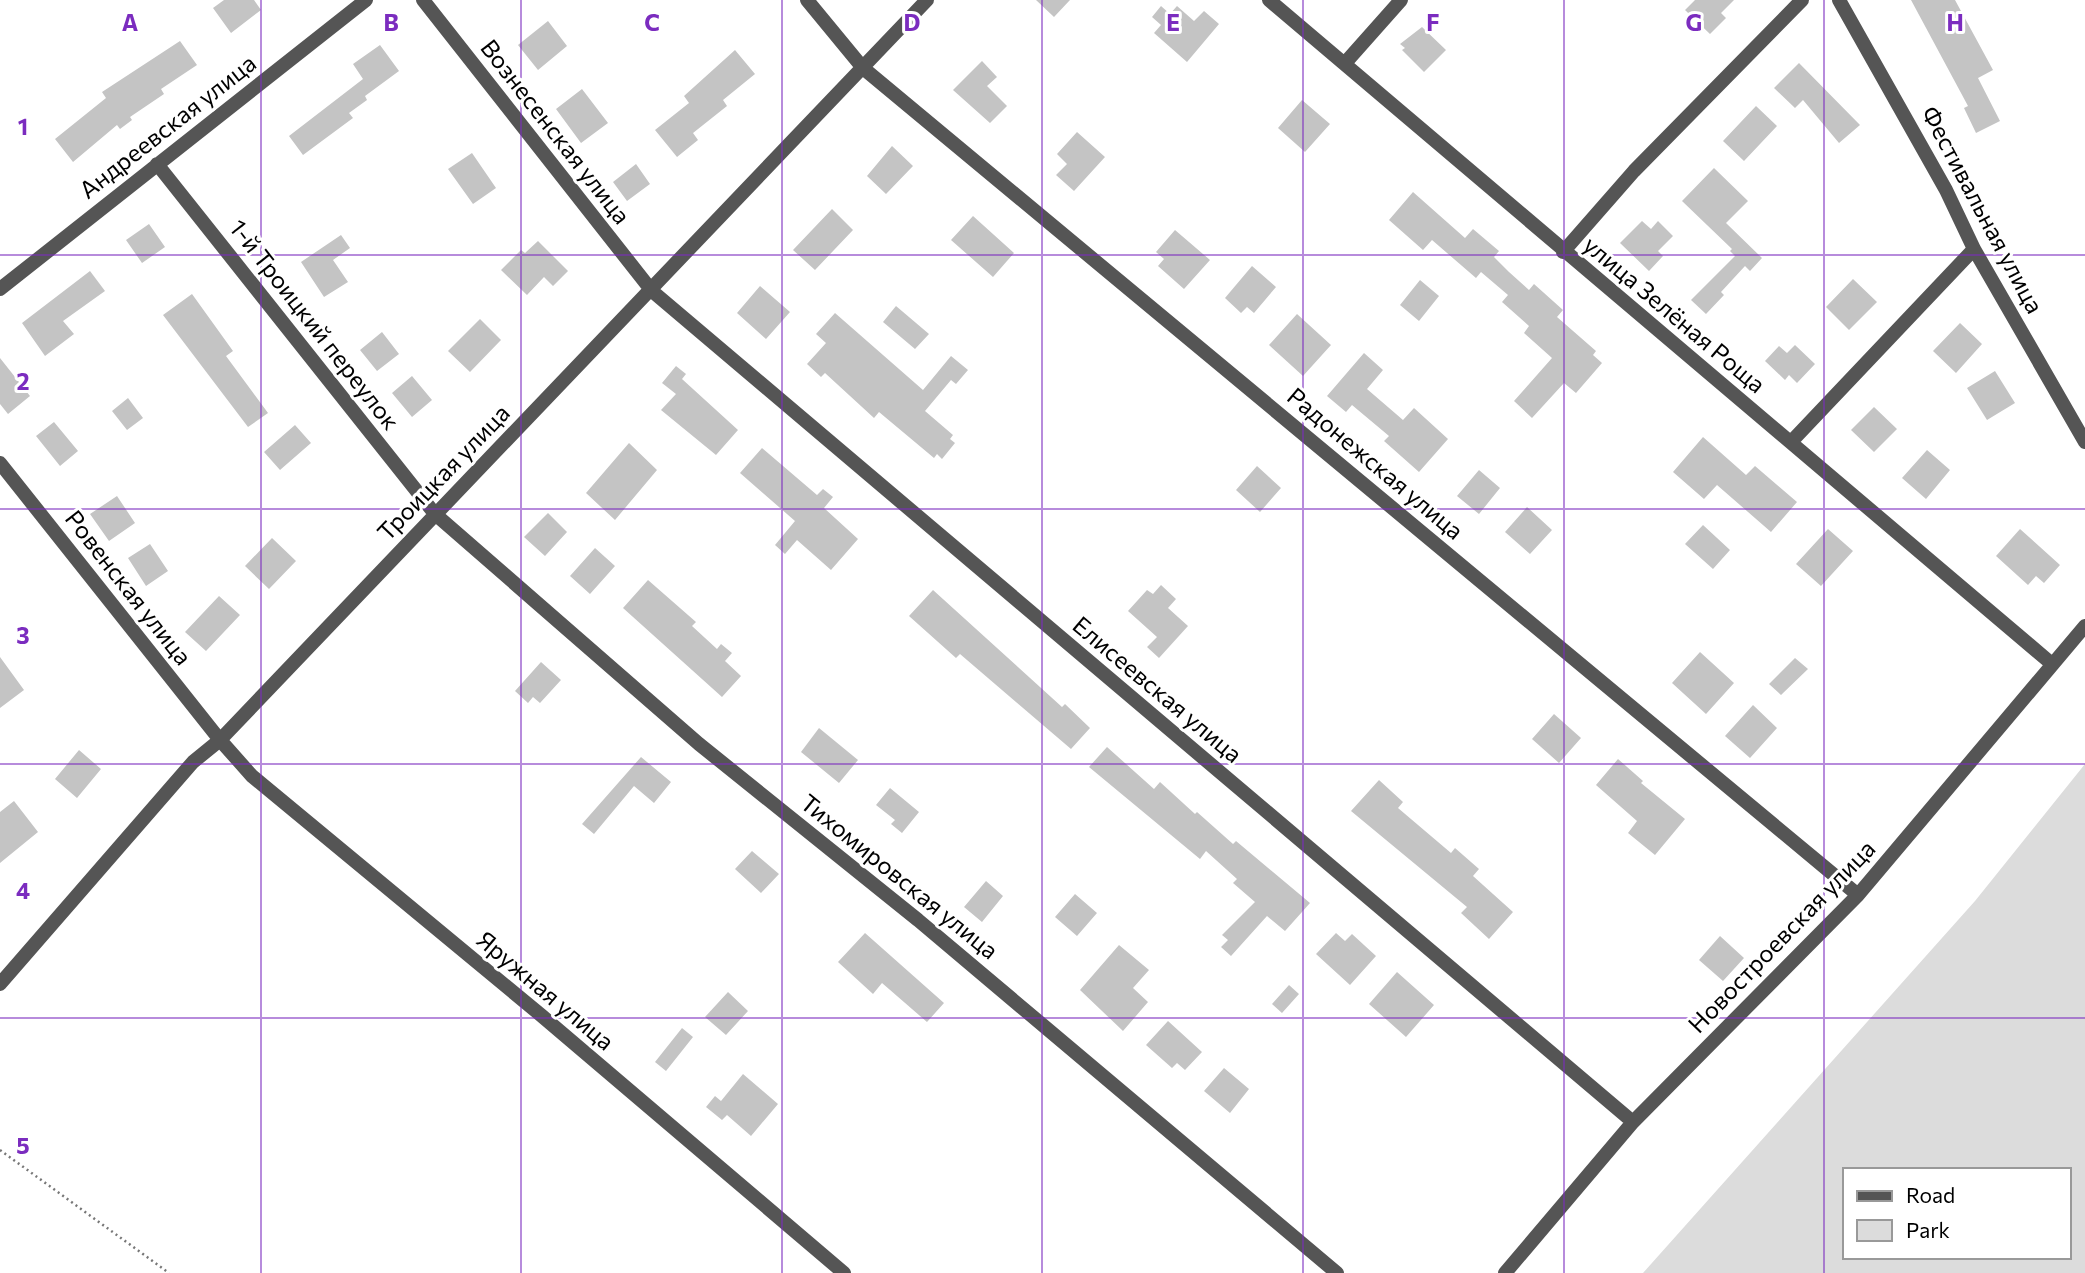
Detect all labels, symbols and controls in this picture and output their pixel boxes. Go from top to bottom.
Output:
text: A [122,8,139,36]
text: B [383,8,399,36]
text: C [644,8,660,36]
text: D [904,8,921,36]
text: E [1166,8,1180,36]
text: F [1426,8,1440,36]
text: G [1686,8,1702,36]
text: H [1946,8,1964,36]
street label: Вознесенская улица [475,33,637,229]
street label: Андреевская улица [73,48,261,204]
street label: Фестивальная улица [1916,101,2050,318]
text: 1 [18,112,28,140]
street label: 1-й Троицкий переулок [224,213,406,435]
street label: улица Зелёная Роща [1578,229,1772,398]
text: 2 [16,367,30,395]
street label: Радонежская улица [1282,381,1470,545]
street label: Троицкая улица [371,398,515,546]
street label: Ровенская улица [60,504,198,670]
street label: Елисеевская улица [1068,610,1248,768]
text: 3 [16,621,30,649]
street label: Тихомировская улица [795,787,1005,964]
street label: Новостроевская улица [1681,834,1880,1038]
text: 4 [16,876,30,904]
street label: Яружная улица [471,924,620,1056]
text: 5 [16,1131,30,1159]
legend [1843,1168,2071,1259]
text: Road [1906,1182,1955,1207]
text: Park [1906,1217,1950,1242]

